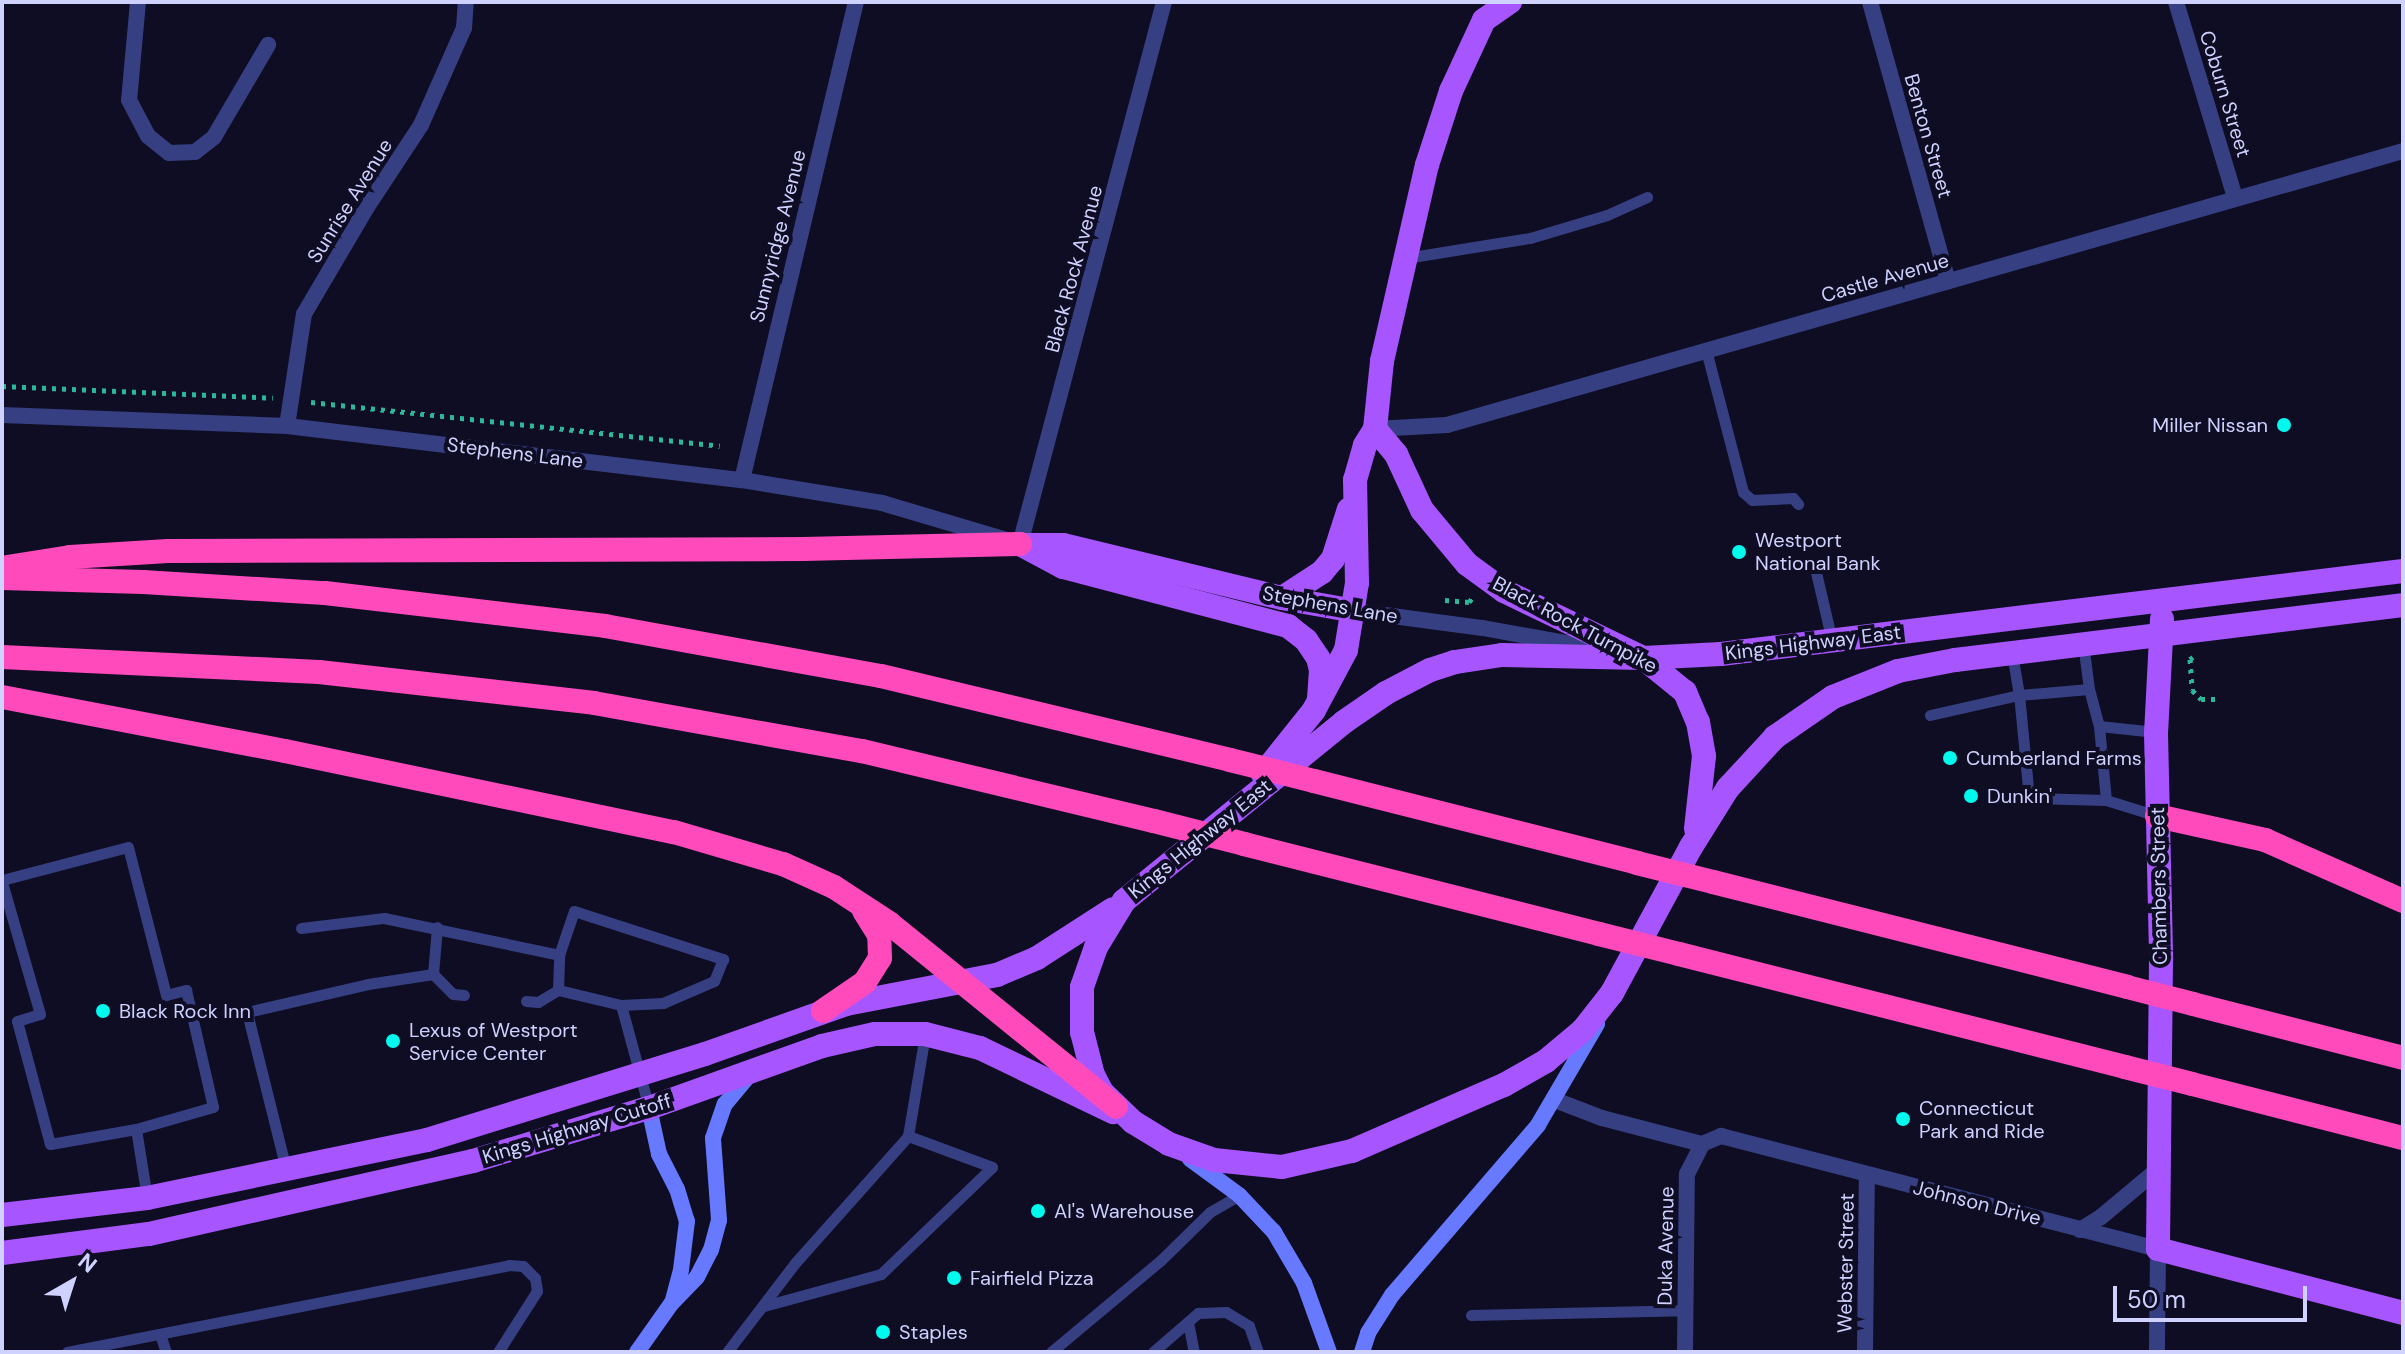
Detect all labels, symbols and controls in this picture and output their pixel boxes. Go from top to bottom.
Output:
street label: Coburn Street [2194,28,2256,160]
street label: Benton Street [1899,71,1957,201]
street label: Sunrise Avenue [302,135,398,267]
street label: Sunnyridge Avenue [745,147,811,325]
street label: Black Rock Avenue [1040,183,1108,355]
street label: Castle Avenue [1818,248,1952,308]
place label: Miller Nissan [2152,413,2268,437]
marker: Miller Nissan [2275,416,2293,434]
street label: Stephens Lane [446,433,584,473]
place label: Westport National Bank [1755,528,1881,575]
marker: Westport National Bank [1730,543,1748,561]
street label: Black Rock Turnpike [1489,571,1661,679]
street label: Stephens Lane [1260,581,1400,629]
street label: Kings Highway East [1724,620,1902,666]
place label: Cumberland Farms [1966,746,2142,770]
marker: Cumberland Farms [1941,749,1959,767]
street label: Kings Highway East [1124,774,1276,904]
place label: Dunkin' [1987,784,2052,808]
marker: Dunkin' [1962,787,1980,805]
street label: Chambers Street [2146,807,2172,965]
place label: Black Rock Inn [119,999,251,1023]
marker: Black Rock Inn [94,1002,112,1020]
place label: Lexus of Westport Service Center [409,1018,577,1065]
marker: Lexus of Westport Service Center [384,1032,402,1050]
street label: Kings Highway Cutoff [480,1089,674,1169]
place label: Connecticut Park and Ride [1919,1096,2045,1143]
marker: Connecticut Park and Ride [1894,1110,1912,1128]
street label: Johnson Drive [1911,1176,2043,1230]
street label: Duka Avenue [1653,1186,1679,1306]
street label: Webster Street [1833,1193,1859,1333]
place label: Al's Warehouse [1054,1199,1194,1223]
marker: Al's Warehouse [1029,1202,1047,1220]
north arrow [32,1242,112,1322]
text: N [72,1247,103,1279]
place label: Fairfield Pizza [970,1266,1094,1290]
marker: Fairfield Pizza [945,1269,963,1287]
scale bar [2117,1270,2311,1320]
text: 50 m [2127,1284,2186,1315]
place label: Staples [899,1320,968,1344]
marker: Staples [874,1323,892,1341]

